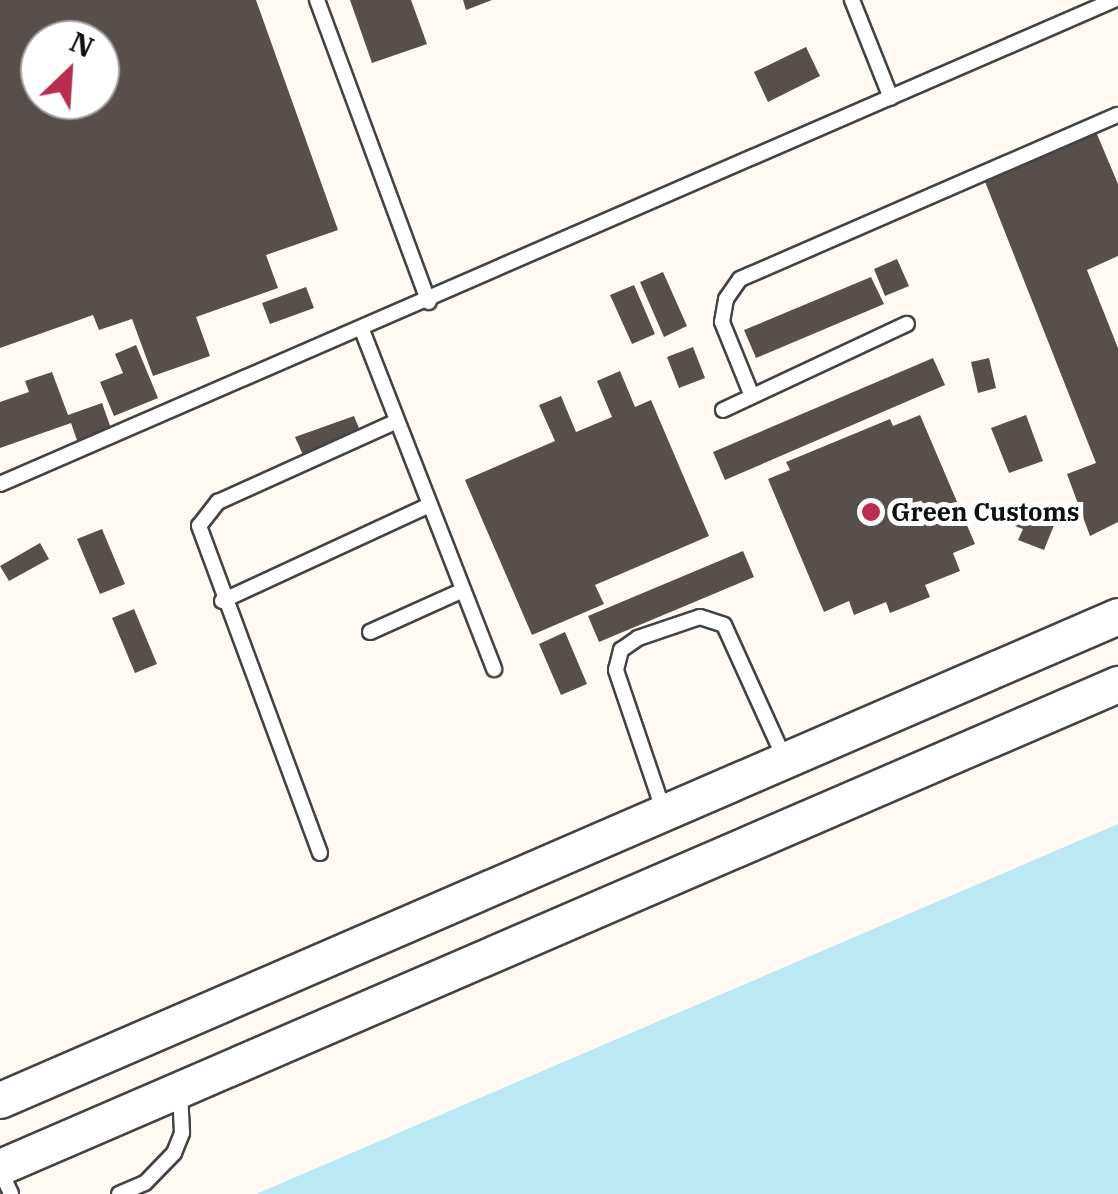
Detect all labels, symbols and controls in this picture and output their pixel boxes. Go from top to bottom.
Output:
north arrow [20,20,120,120]
text: N [64,23,100,66]
place label: Green Customs [891,497,1080,527]
marker: Green Customs [860,501,882,523]

